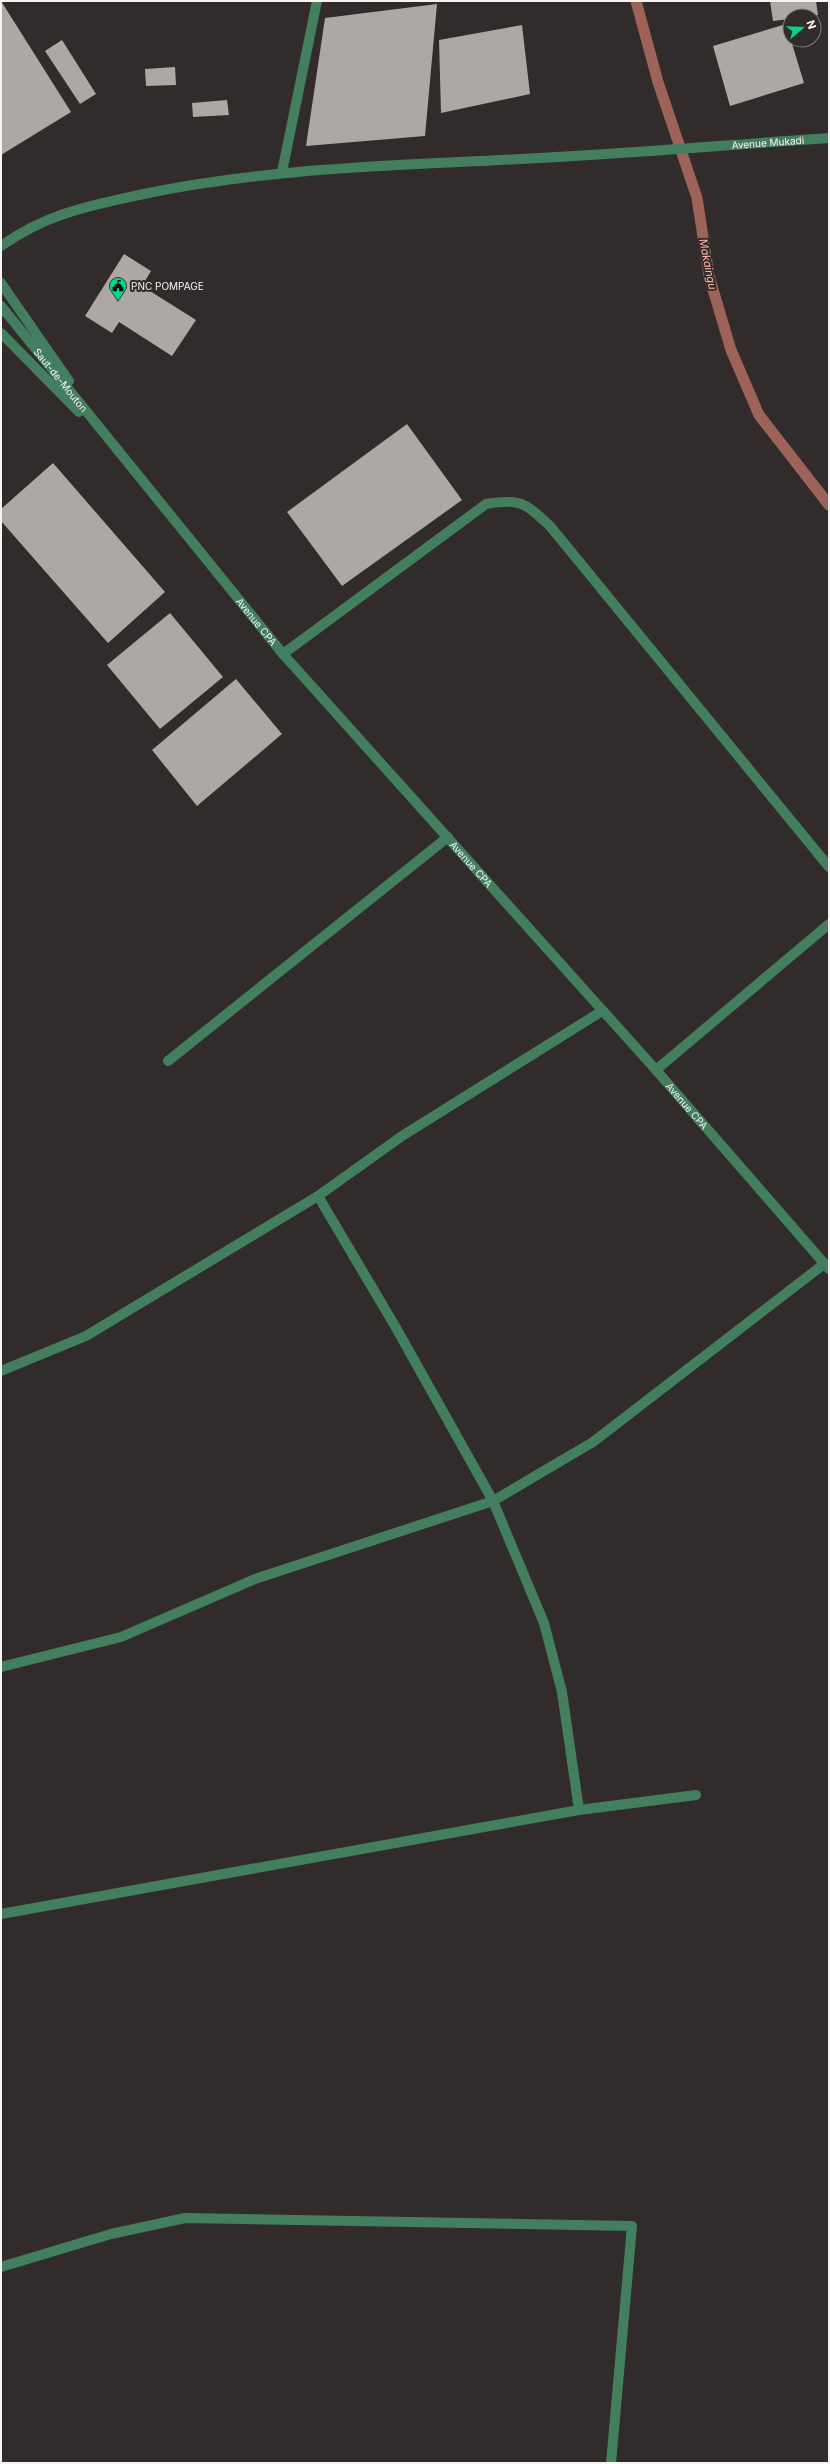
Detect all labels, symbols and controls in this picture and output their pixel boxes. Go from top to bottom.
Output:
north arrow [782,8,822,48]
text: N [803,18,819,31]
street label: Avenue Mukadi [731,134,805,151]
water label: Makaingu [696,237,720,291]
public building icon: PNC POMPAGE [108,276,128,301]
place label: PNC POMPAGE [131,280,204,292]
street label: Saut-de-Mouton [31,346,90,414]
street label: Avenue CPA [234,595,280,648]
street label: Avenue CPA [448,838,495,890]
street label: Avenue CPA [664,1080,711,1132]

